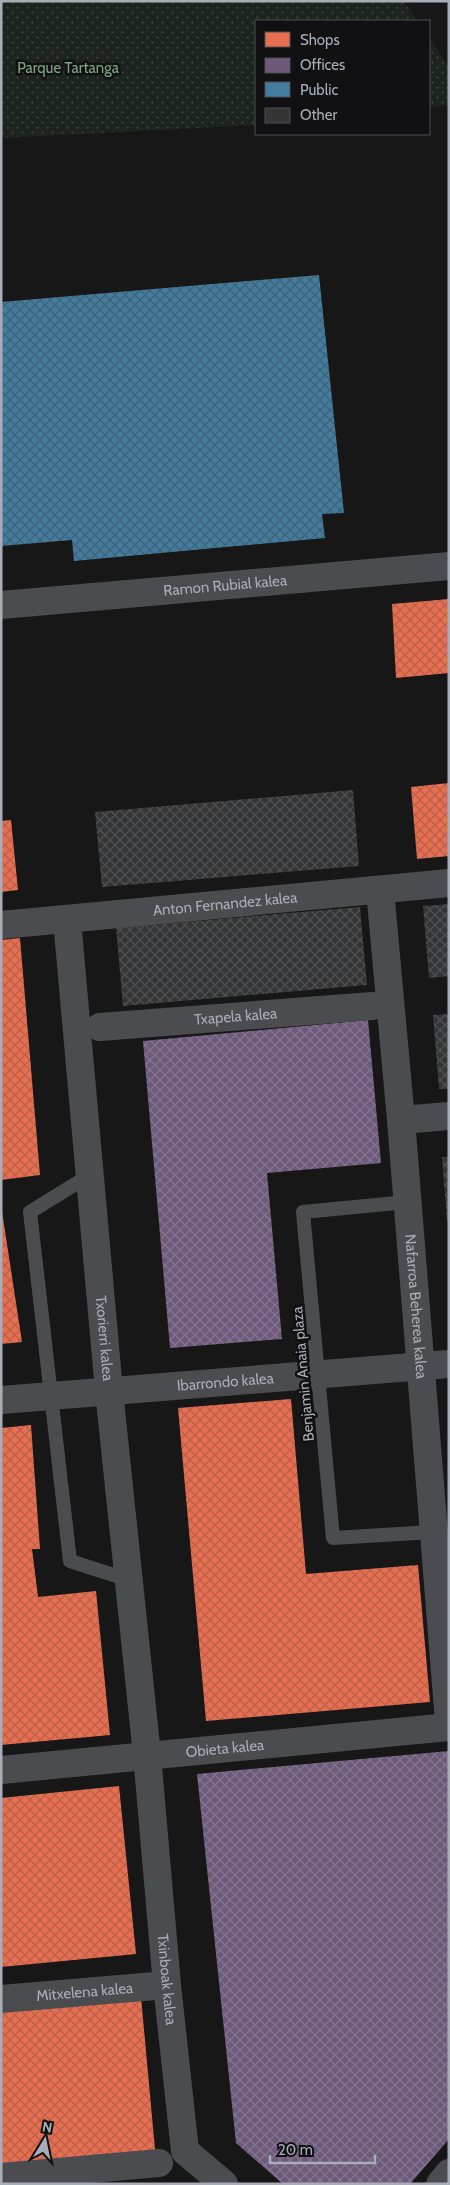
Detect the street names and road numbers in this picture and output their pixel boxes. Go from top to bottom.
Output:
street label: Ramon Rubial kalea [163,571,288,600]
street label: Anton Fernandez kalea [152,888,299,920]
street label: Txapela kalea [193,1004,279,1029]
street label: Nafarroa Beherea kalea [401,1233,431,1380]
street label: Txorierri kalea [92,1295,117,1383]
street label: Benjamin Anaia plaza [288,1305,318,1442]
street label: Ibarrondo kalea [176,1369,275,1395]
street label: Obieta kalea [185,1736,266,1761]
street label: Txinboak kalea [154,1933,180,2027]
street label: Mitxelena kalea [36,1979,135,2005]

